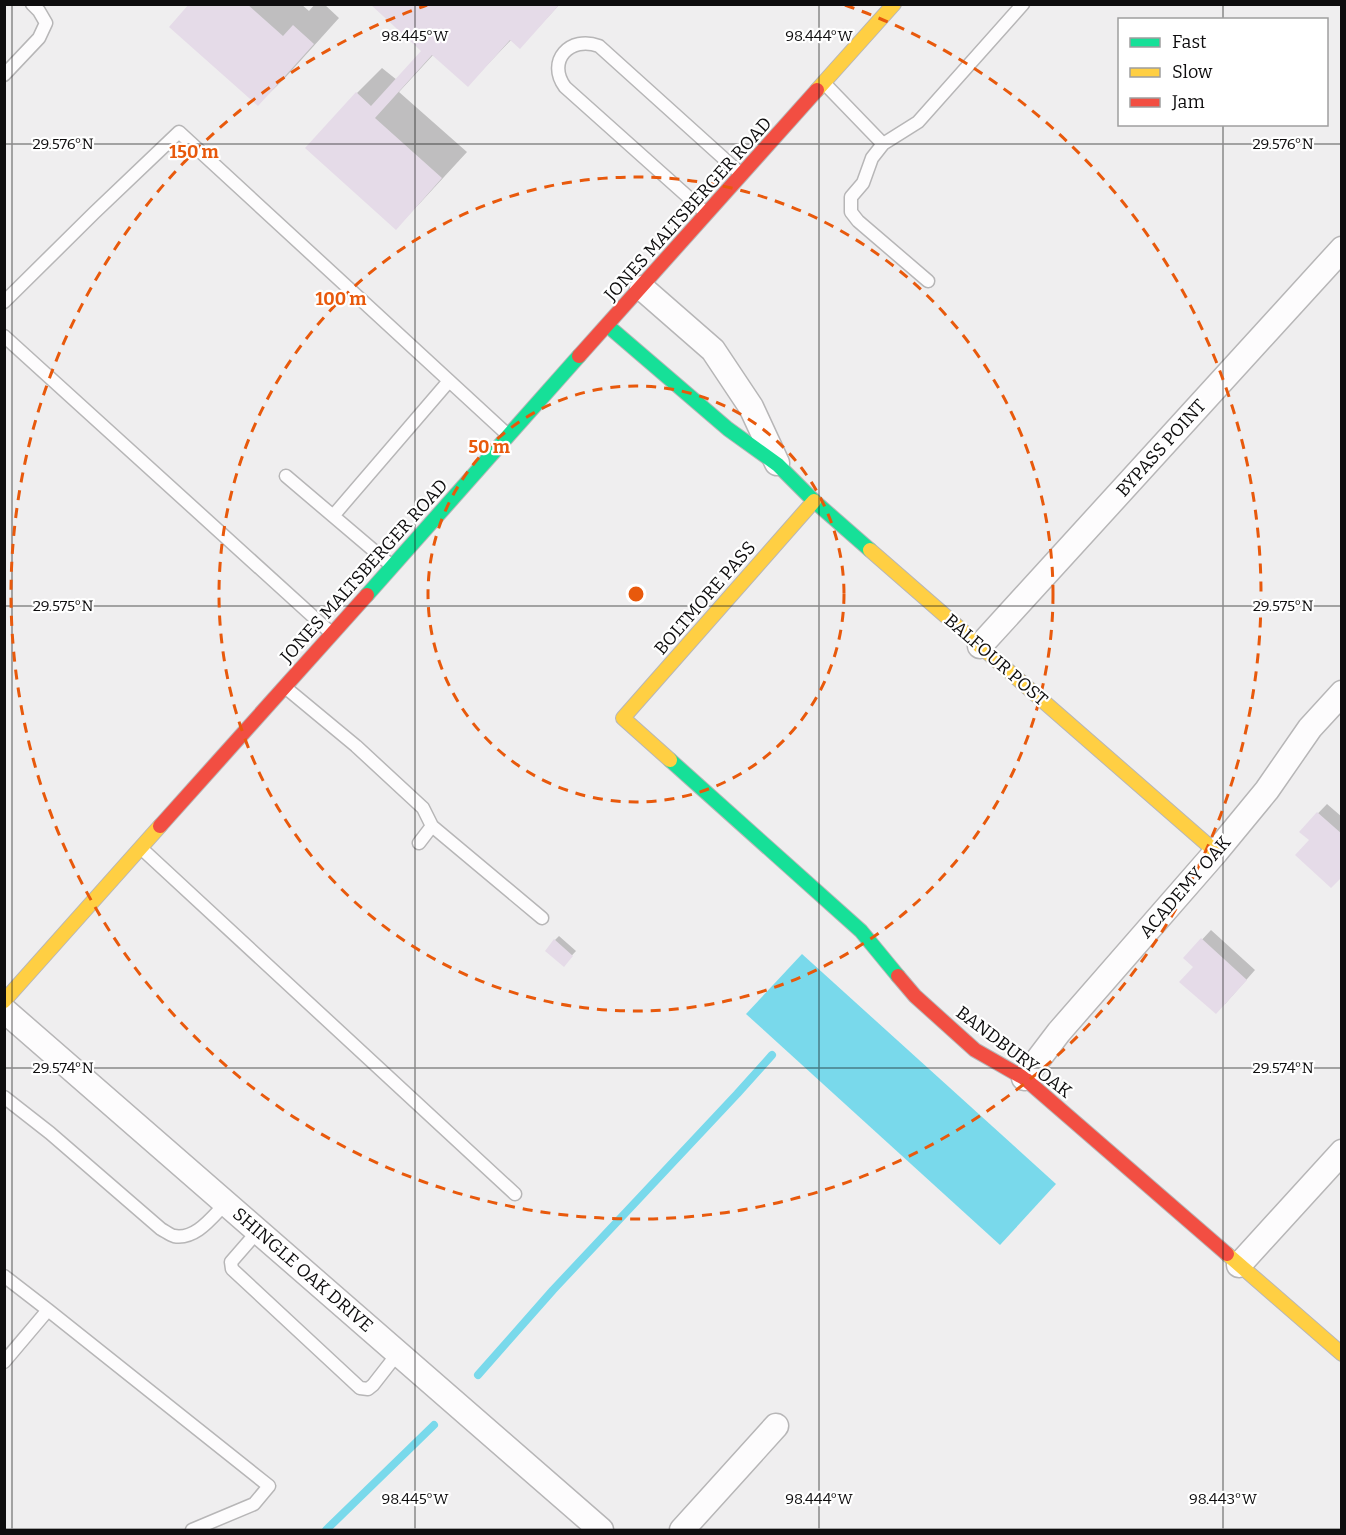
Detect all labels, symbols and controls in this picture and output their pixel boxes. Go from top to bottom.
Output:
legend [1118,18,1328,126]
text: 98.445°W [381,27,449,45]
text: 98.444°W [785,27,853,45]
text: Fast [1172,31,1207,53]
text: Slow [1172,61,1213,83]
text: Jam [1171,91,1205,113]
street label: JONES MALTSBERGER ROAD [599,113,776,306]
text: 29.576°N [32,135,94,153]
text: 29.576°N [1252,135,1314,153]
text: 150 m [169,141,219,163]
text: 100 m [315,288,367,310]
street label: BYPASS POINT [1112,394,1211,501]
text: 50 m [468,436,510,458]
street label: JONES MALTSBERGER ROAD [275,475,452,668]
street label: BOLTMORE PASS [650,537,760,659]
centre of rings [626,584,646,604]
text: 29.575°N [33,597,93,615]
text: 29.575°N [1253,597,1313,615]
street label: BALFOUR POST [940,609,1052,711]
street label: ACADEMY OAK [1135,831,1236,943]
street label: BANDBURY OAK [952,1001,1076,1103]
text: 29.574°N [32,1059,94,1077]
text: 29.574°N [1252,1059,1314,1077]
street label: SHINGLE OAK DRIVE [228,1203,378,1337]
text: 98.445°W [381,1490,449,1508]
text: 98.444°W [785,1490,853,1508]
text: 98.443°W [1189,1490,1258,1508]

